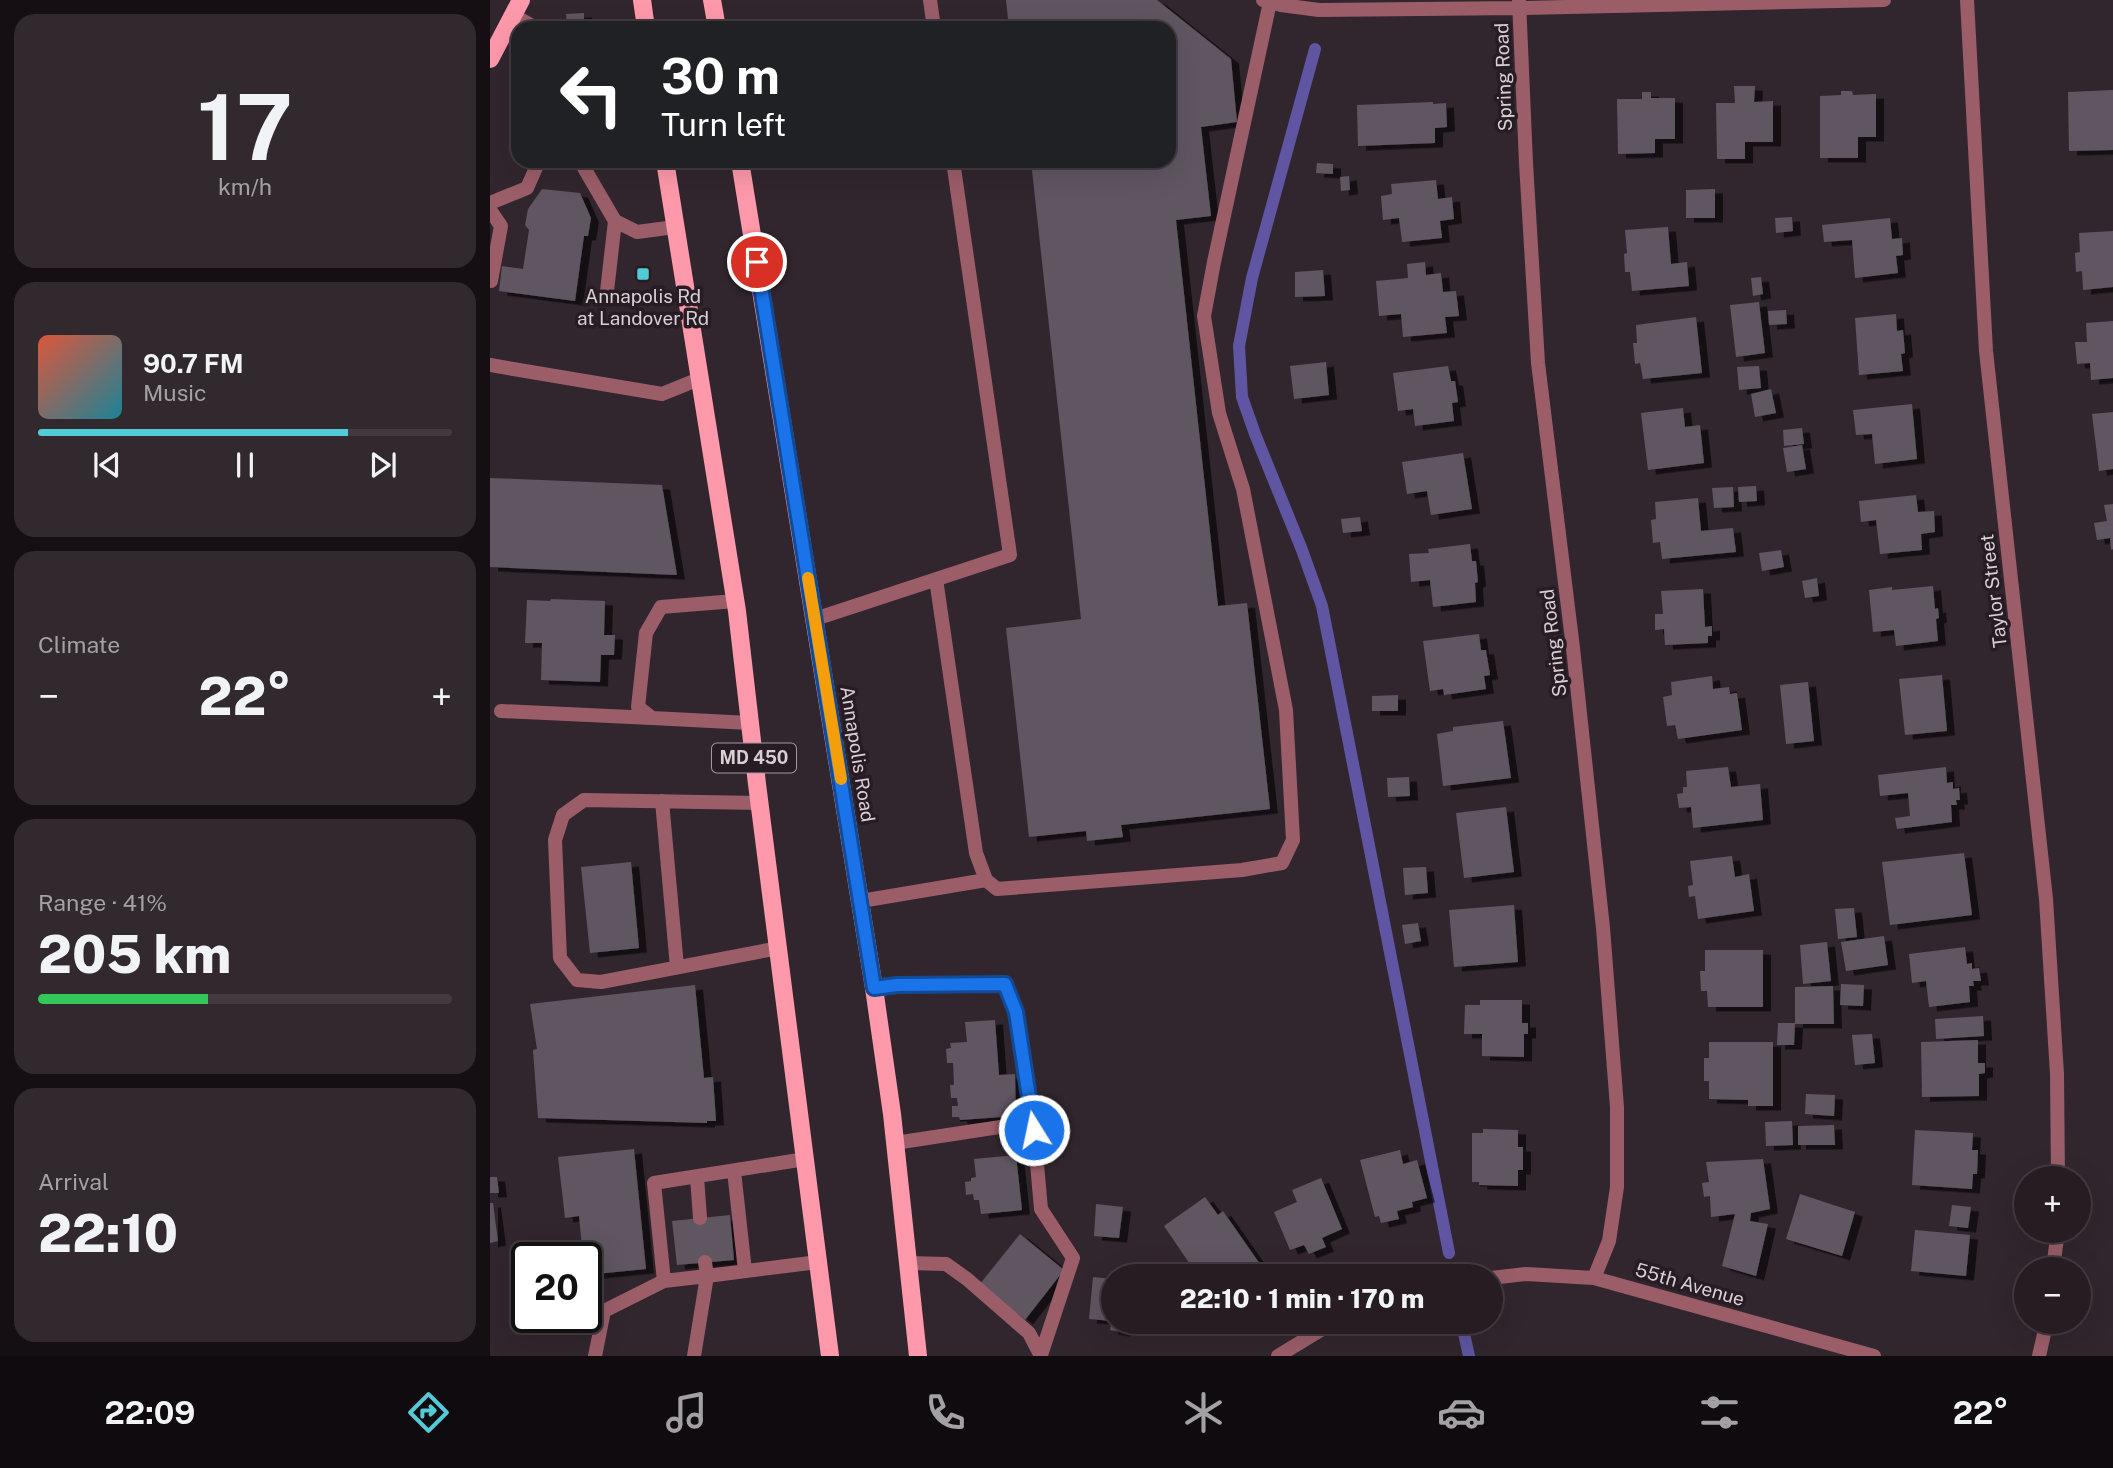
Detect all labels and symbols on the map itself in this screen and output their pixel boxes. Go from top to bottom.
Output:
street label: Spring Road [1490,22,1516,132]
pin [727,232,787,292]
marker: Annapolis Rd at Landover Rd [635,266,651,282]
place label: Annapolis Rd at Landover Rd [577,285,709,329]
street label: Taylor Street [1975,533,2011,649]
street label: Spring Road [1535,588,1571,698]
street label: Annapolis Road [836,684,880,824]
road number: MD 450 [712,744,796,772]
position arrow [997,1093,1071,1167]
speed limit sign: 20 [511,1242,602,1333]
street label: 55th Avenue [1633,1258,1747,1310]

